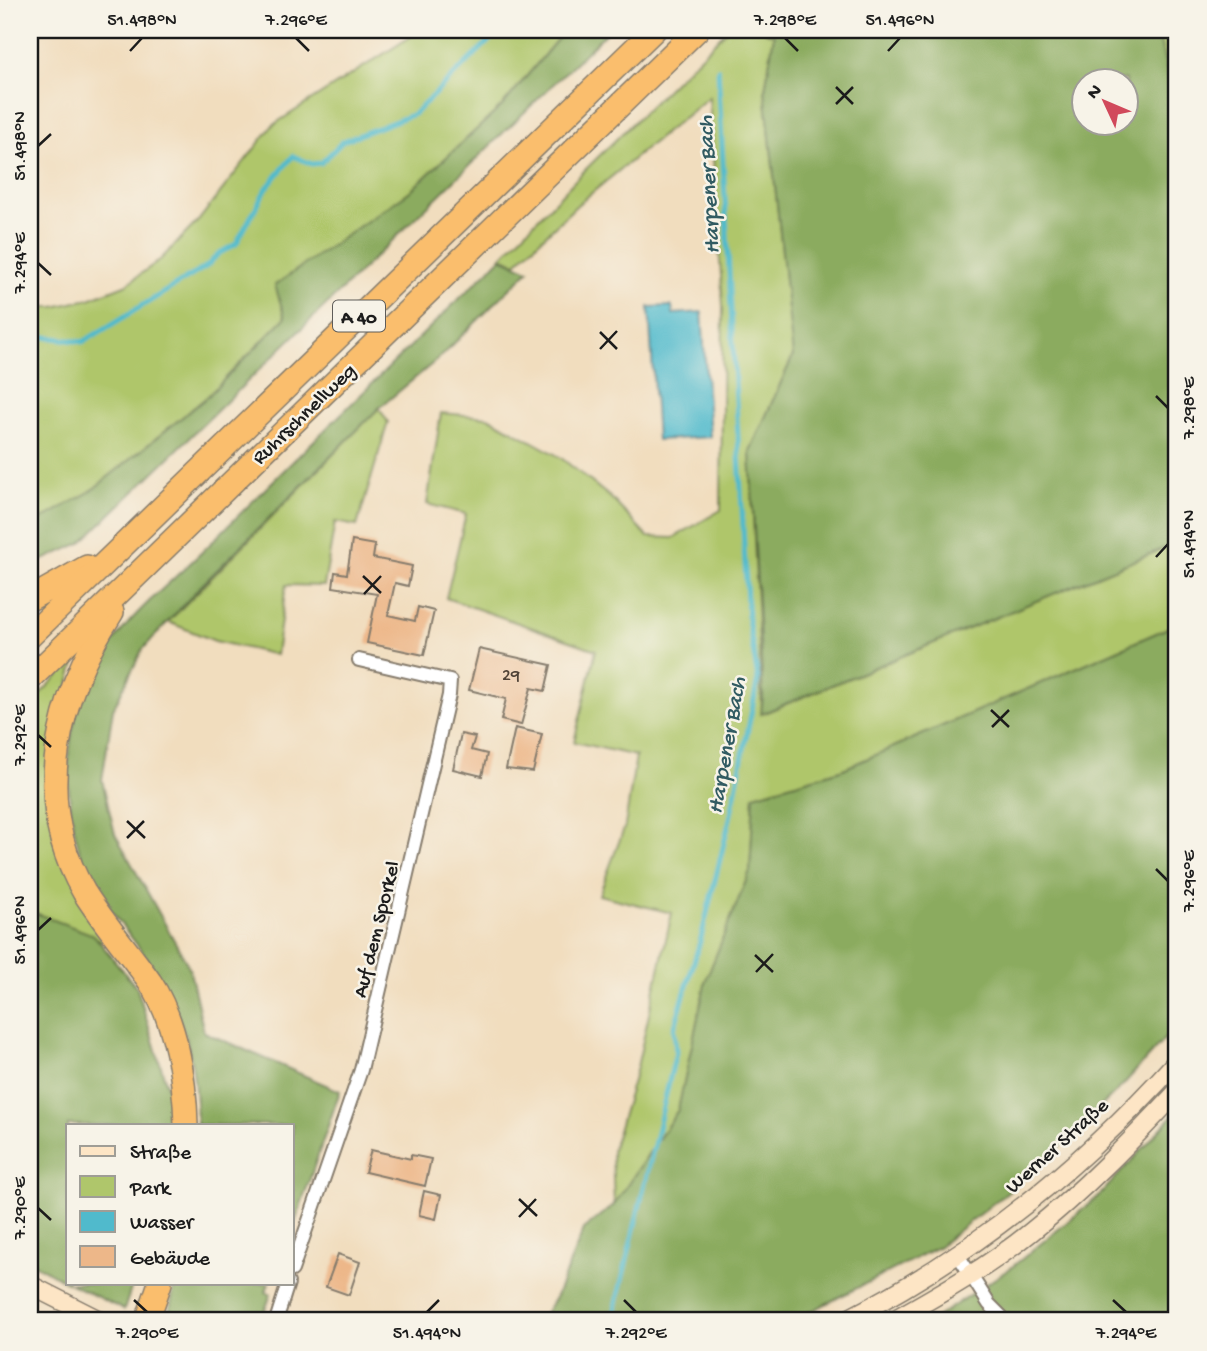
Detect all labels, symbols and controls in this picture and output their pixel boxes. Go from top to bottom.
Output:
text: 51.498°N [107,11,177,32]
text: 7.296°E [264,11,327,32]
text: 7.298°E [753,11,817,32]
text: 51.496°N [866,11,934,32]
north arrow [1070,66,1140,136]
text: N [1083,80,1108,105]
text: 51.498°N [11,111,32,181]
water label: Harpener Bach [693,114,728,255]
text: 7.294°E [11,232,32,294]
road number: A 40 [333,300,385,332]
street label: Ruhrschnellweg [248,360,363,471]
text: 7.298°E [1180,376,1201,440]
text: 51.494°N [1180,510,1201,578]
house number: 29 [502,666,520,687]
water label: Harpener Bach [703,675,754,816]
text: 7.292°E [11,704,32,767]
text: 7.296°E [1180,850,1201,913]
street label: Auf dem Sporkel [349,859,407,1001]
text: 51.496°N [11,896,32,964]
street label: Werner Straße [1002,1094,1116,1201]
legend [66,1124,294,1284]
text: Straße [130,1142,192,1167]
text: 7.290°E [11,1176,32,1240]
text: Park [129,1178,173,1203]
text: Wasser [130,1212,195,1237]
text: Gebäude [130,1248,211,1273]
text: 7.290°E [115,1324,179,1345]
text: 51.494°N [393,1324,461,1345]
text: 7.292°E [605,1324,667,1345]
text: 7.294°E [1095,1324,1157,1345]

